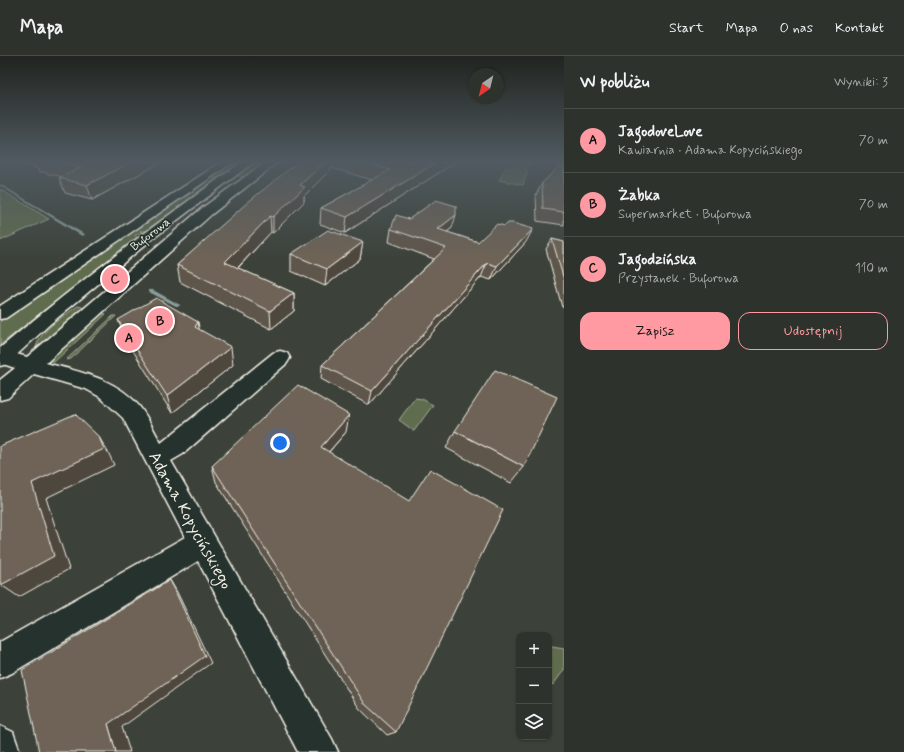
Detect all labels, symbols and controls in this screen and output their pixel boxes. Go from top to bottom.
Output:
text: Mapa [20,15,63,40]
text: Start [669,19,704,37]
text: Mapa [726,19,758,37]
text: O nas [780,19,813,37]
text: Kontakt [835,19,884,37]
north arrow [468,68,504,104]
text: W pobliżu [580,71,649,93]
text: Wyniki: 3 [834,74,888,91]
text: JagodoveLove [618,122,703,142]
text: A [589,132,597,149]
text: 70 m [859,132,888,149]
text: Kawiarnia · Adama Kopycińskiego [618,142,803,159]
text: Żabka [618,186,660,206]
text: B [589,196,597,213]
text: 70 m [859,196,888,213]
text: Supermarket · Buforowa [618,206,752,223]
street label: Buforowa [128,214,174,256]
text: Jagodzińska [618,250,696,270]
text: C [588,260,598,277]
text: 110 m [855,260,888,277]
pin: C [102,264,128,294]
text: Przystanek · Buforowa [618,270,739,287]
pin: B [147,306,173,336]
button: Zapisz [580,312,730,350]
button: Udostępnij [738,312,888,350]
pin: A [116,323,142,353]
your location [270,433,290,453]
street label: Adama Kopycińskiego [141,448,237,594]
map controls [516,632,552,740]
button: + [516,632,552,668]
button: − [516,668,552,704]
button: layers [516,704,552,740]

